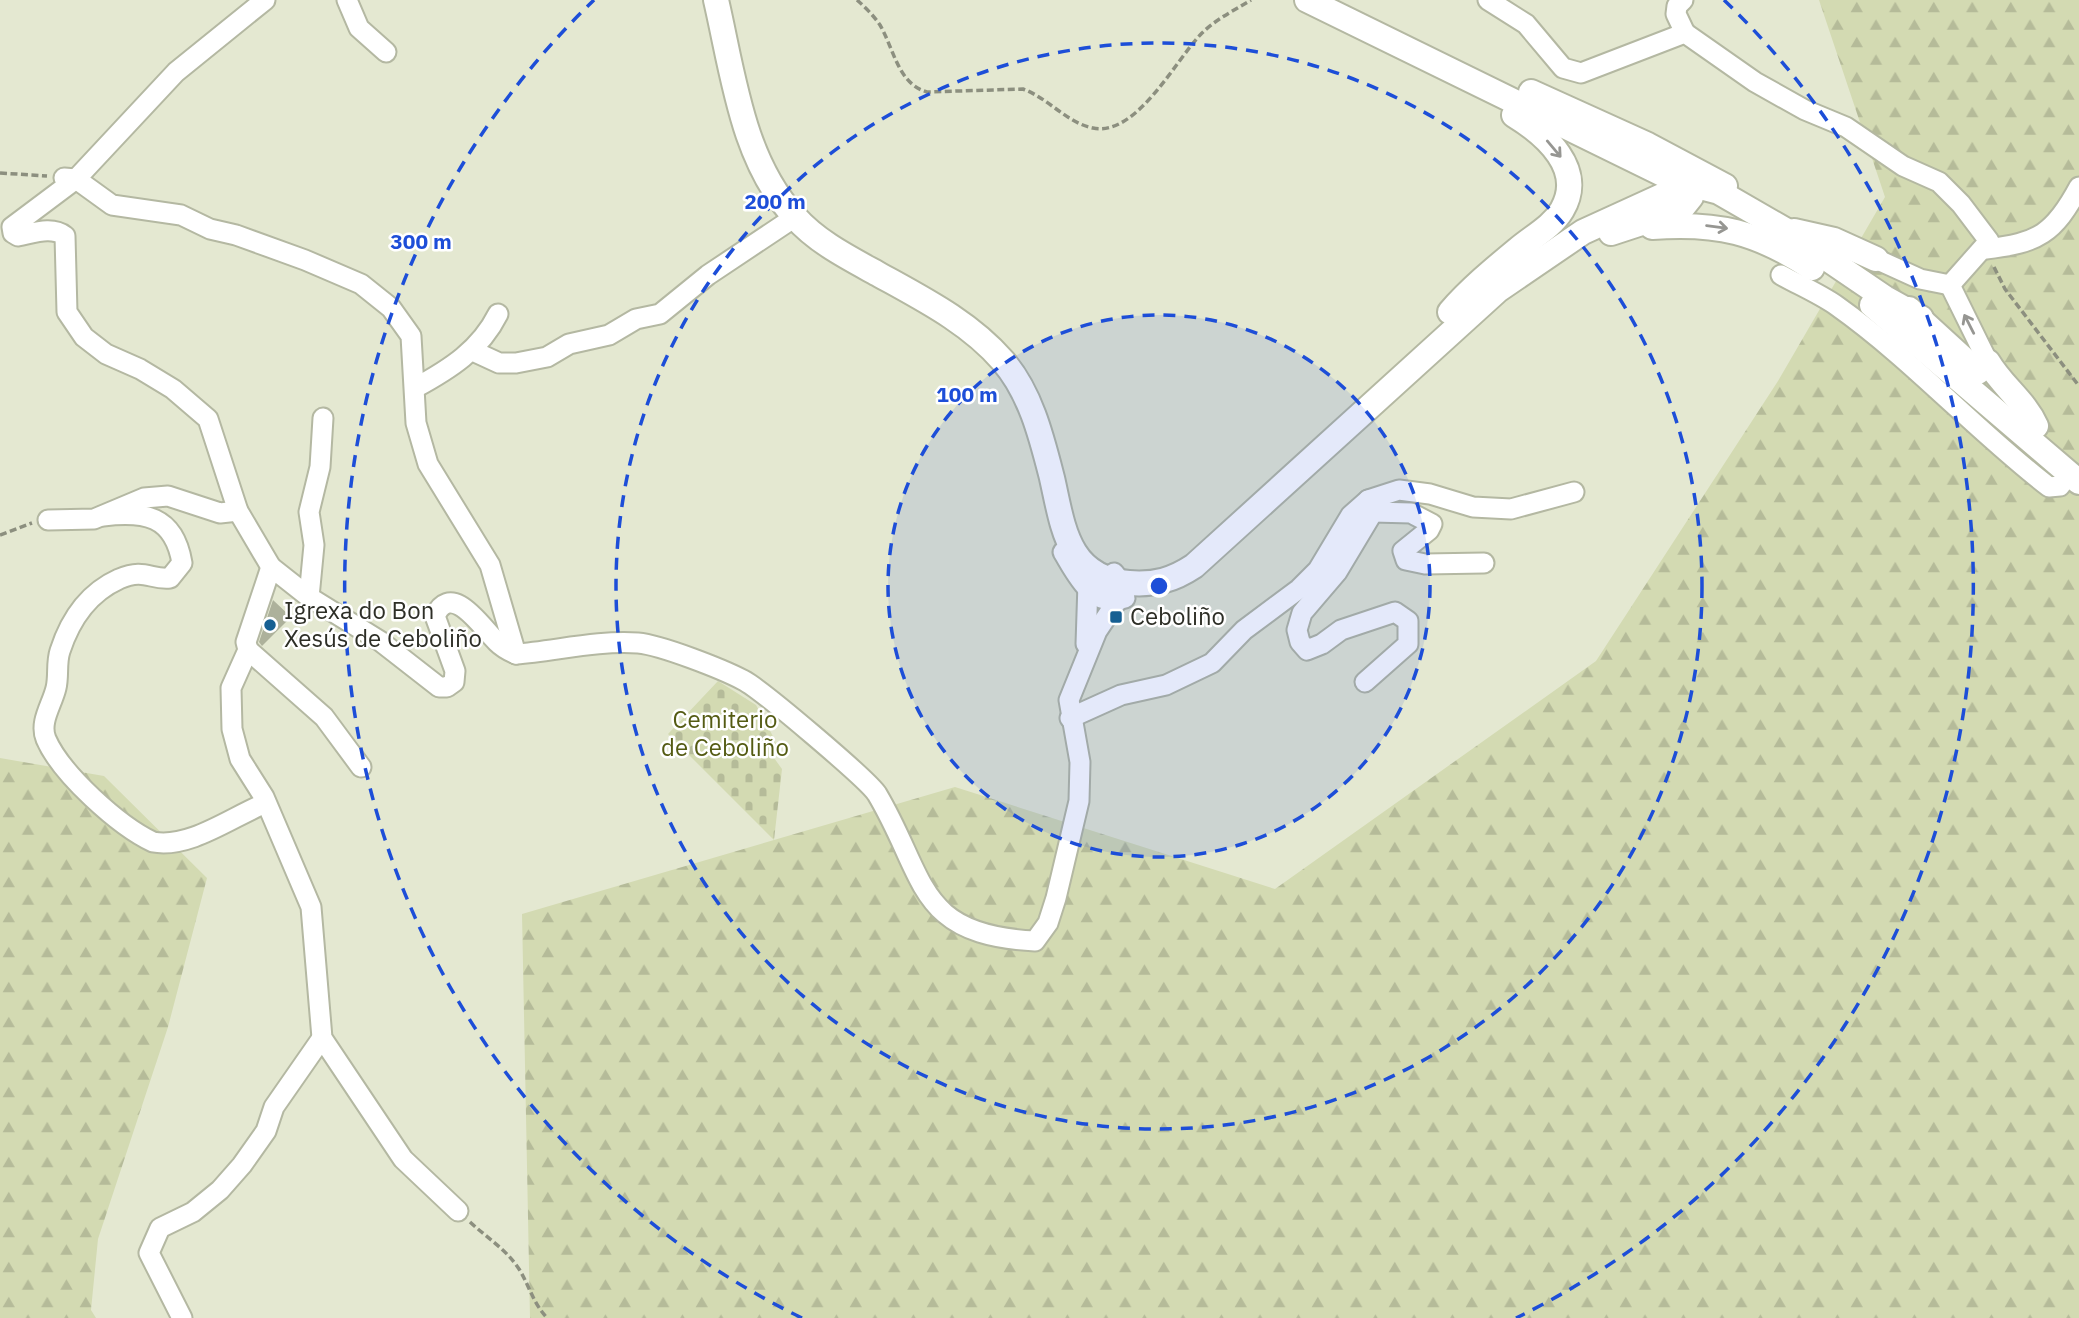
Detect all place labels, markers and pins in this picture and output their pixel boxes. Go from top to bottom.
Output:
centre of rings [1147,574,1171,598]
place label: Igrexa do Bon Xesús de Ceboliño [284,594,482,654]
place label: Ceboliño [1130,600,1225,632]
marker: Ceboliño [1108,609,1124,625]
marker: Igrexa do Bon Xesús de Ceboliño [262,617,278,633]

